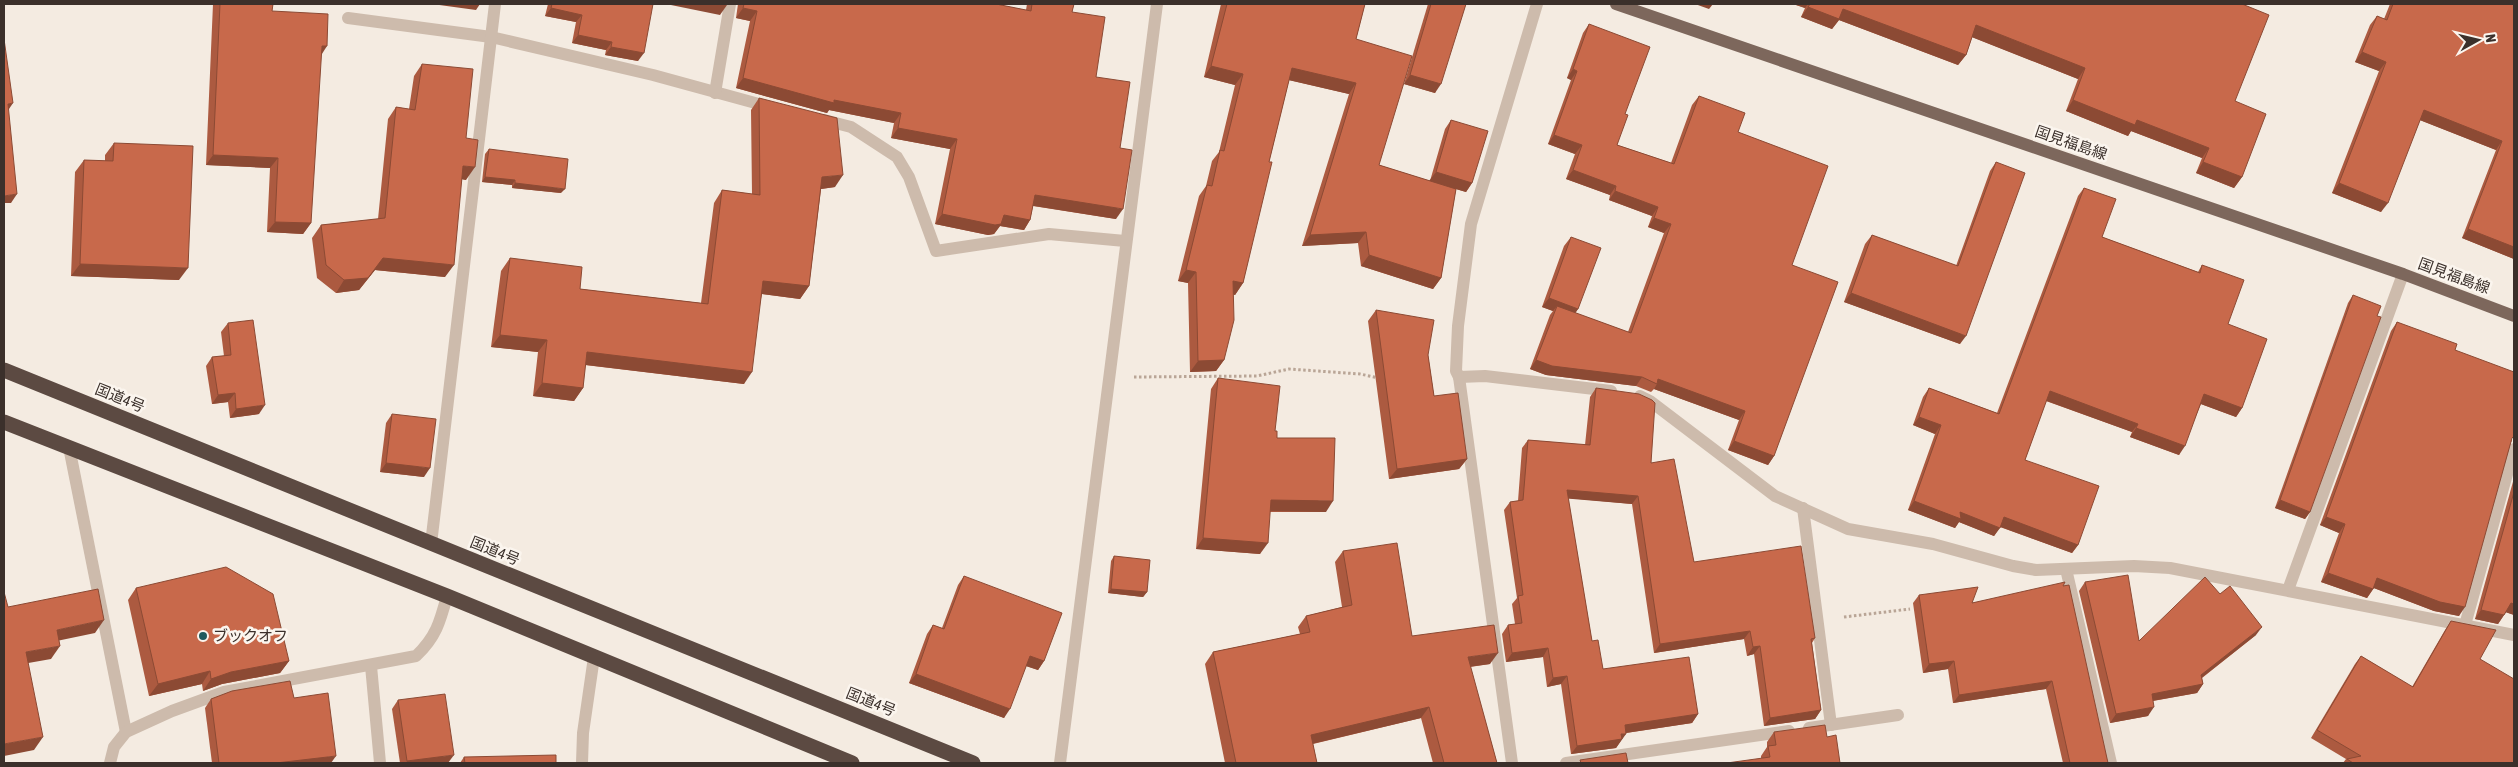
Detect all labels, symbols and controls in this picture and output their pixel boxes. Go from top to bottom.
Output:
north arrow [2453,15,2503,65]
text: N [2482,33,2499,43]
street label: 国見福島線 [2033,122,2109,163]
street label: 国見福島線 [2416,255,2492,296]
street label: 国道4号 [93,380,148,415]
street label: 国道4号 [468,533,523,568]
place label: ブックオフ [213,627,288,644]
marker: ブックオフ [197,630,209,642]
street label: 国道4号 [844,684,899,719]

